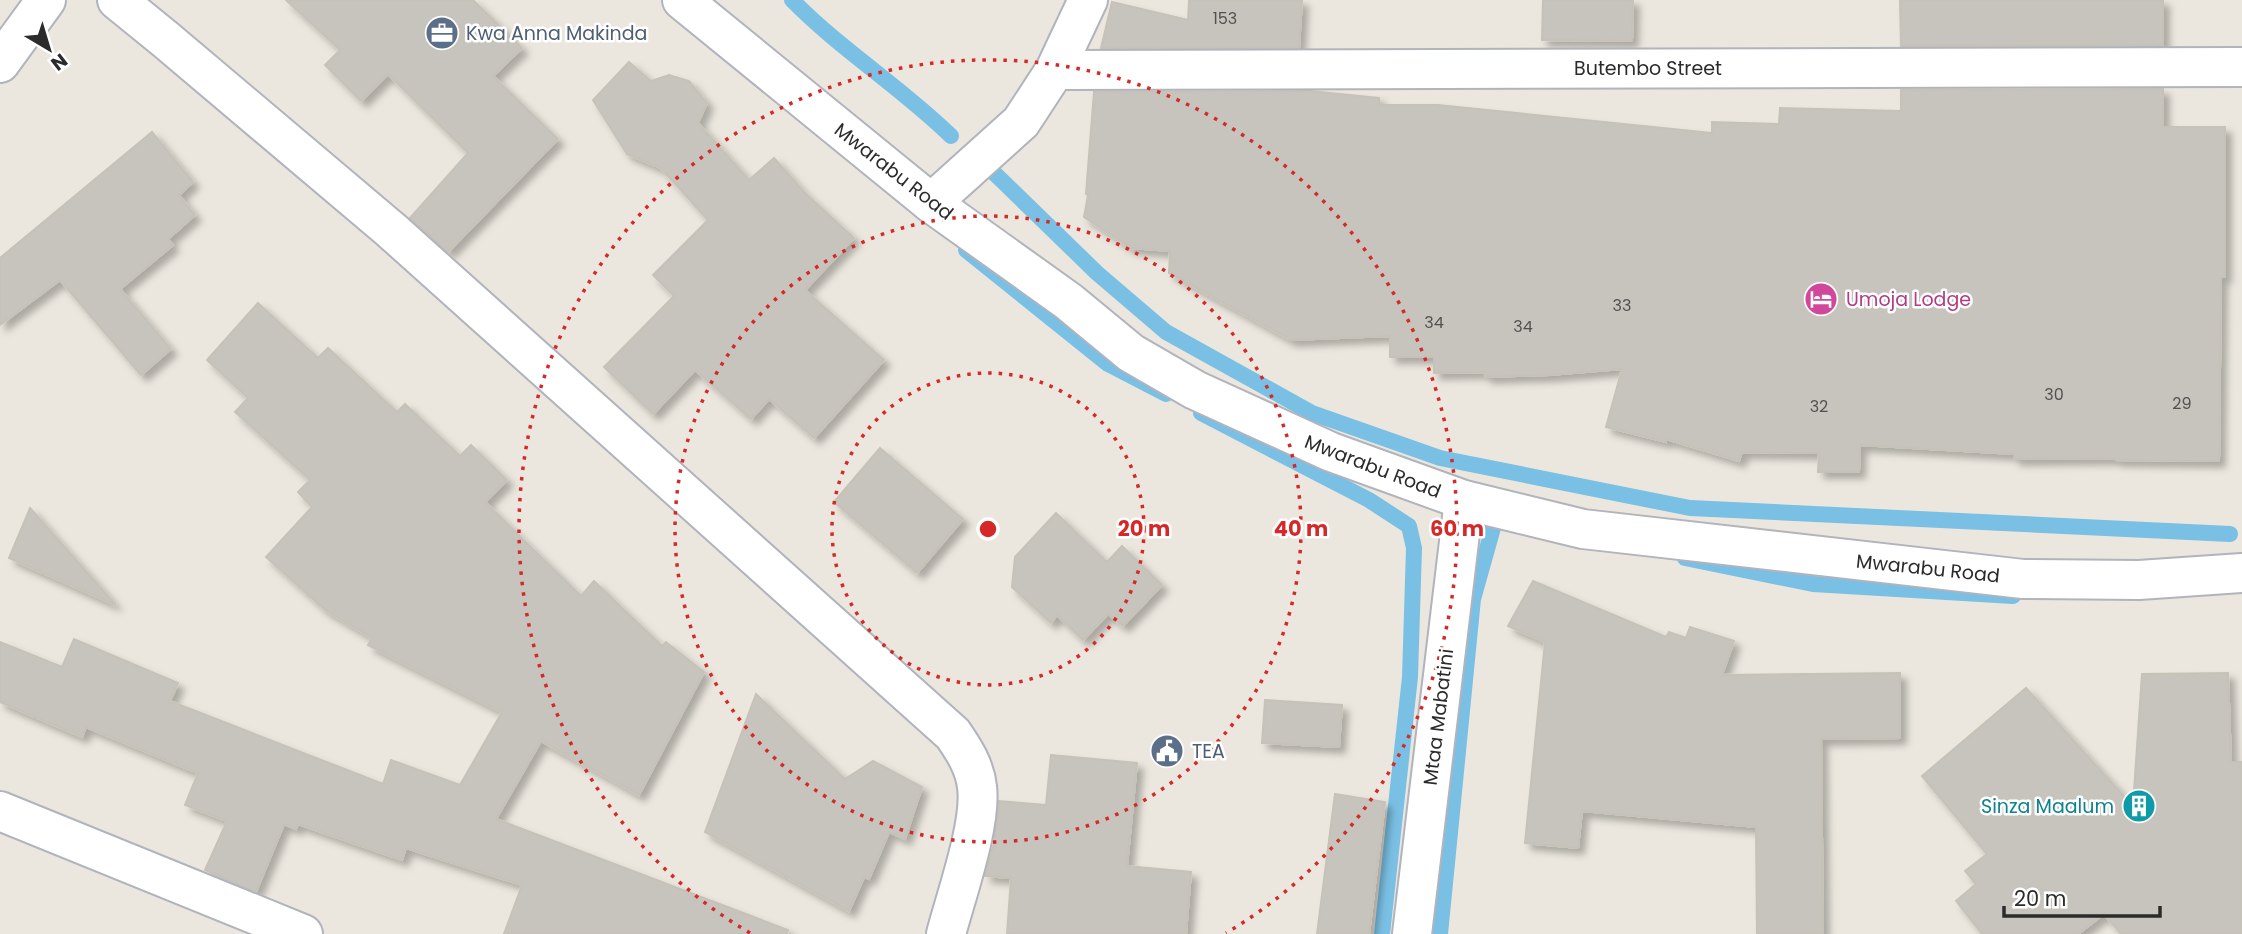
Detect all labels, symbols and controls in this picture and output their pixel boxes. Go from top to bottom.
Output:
house number: 153 [1213,7,1237,30]
north arrow [14,14,84,84]
office icon: Kwa Anna Makinda [423,14,461,52]
place label: Kwa Anna Makinda [466,20,647,47]
text: N [45,47,73,77]
street label: Butembo Street [1574,55,1722,82]
street label: Mwarabu Road [829,116,959,226]
hotel icon: Umoja Lodge [1802,280,1840,318]
place label: Umoja Lodge [1846,286,1971,313]
house number: 33 [1613,294,1631,317]
house number: 34 [1424,311,1444,334]
house number: 34 [1513,315,1533,338]
house number: 30 [2044,383,2064,406]
house number: 29 [2172,392,2192,415]
house number: 32 [1810,395,1828,418]
street label: Mwarabu Road [1301,428,1445,505]
text: 20 m [1118,514,1170,543]
text: 40 m [1274,514,1328,543]
text: 60 m [1430,514,1484,543]
centre of rings [976,517,1000,541]
street label: Mwarabu Road [1855,548,2001,589]
street label: Mtaa Mabatini [1417,647,1460,787]
public building icon: TEA [1148,732,1186,770]
place label: TEA [1192,738,1225,765]
building icon: Sinza Maalum [2120,787,2158,825]
place label: Sinza Maalum [1981,793,2114,820]
scale bar [2004,874,2160,918]
text: 20 m [2014,884,2067,913]

